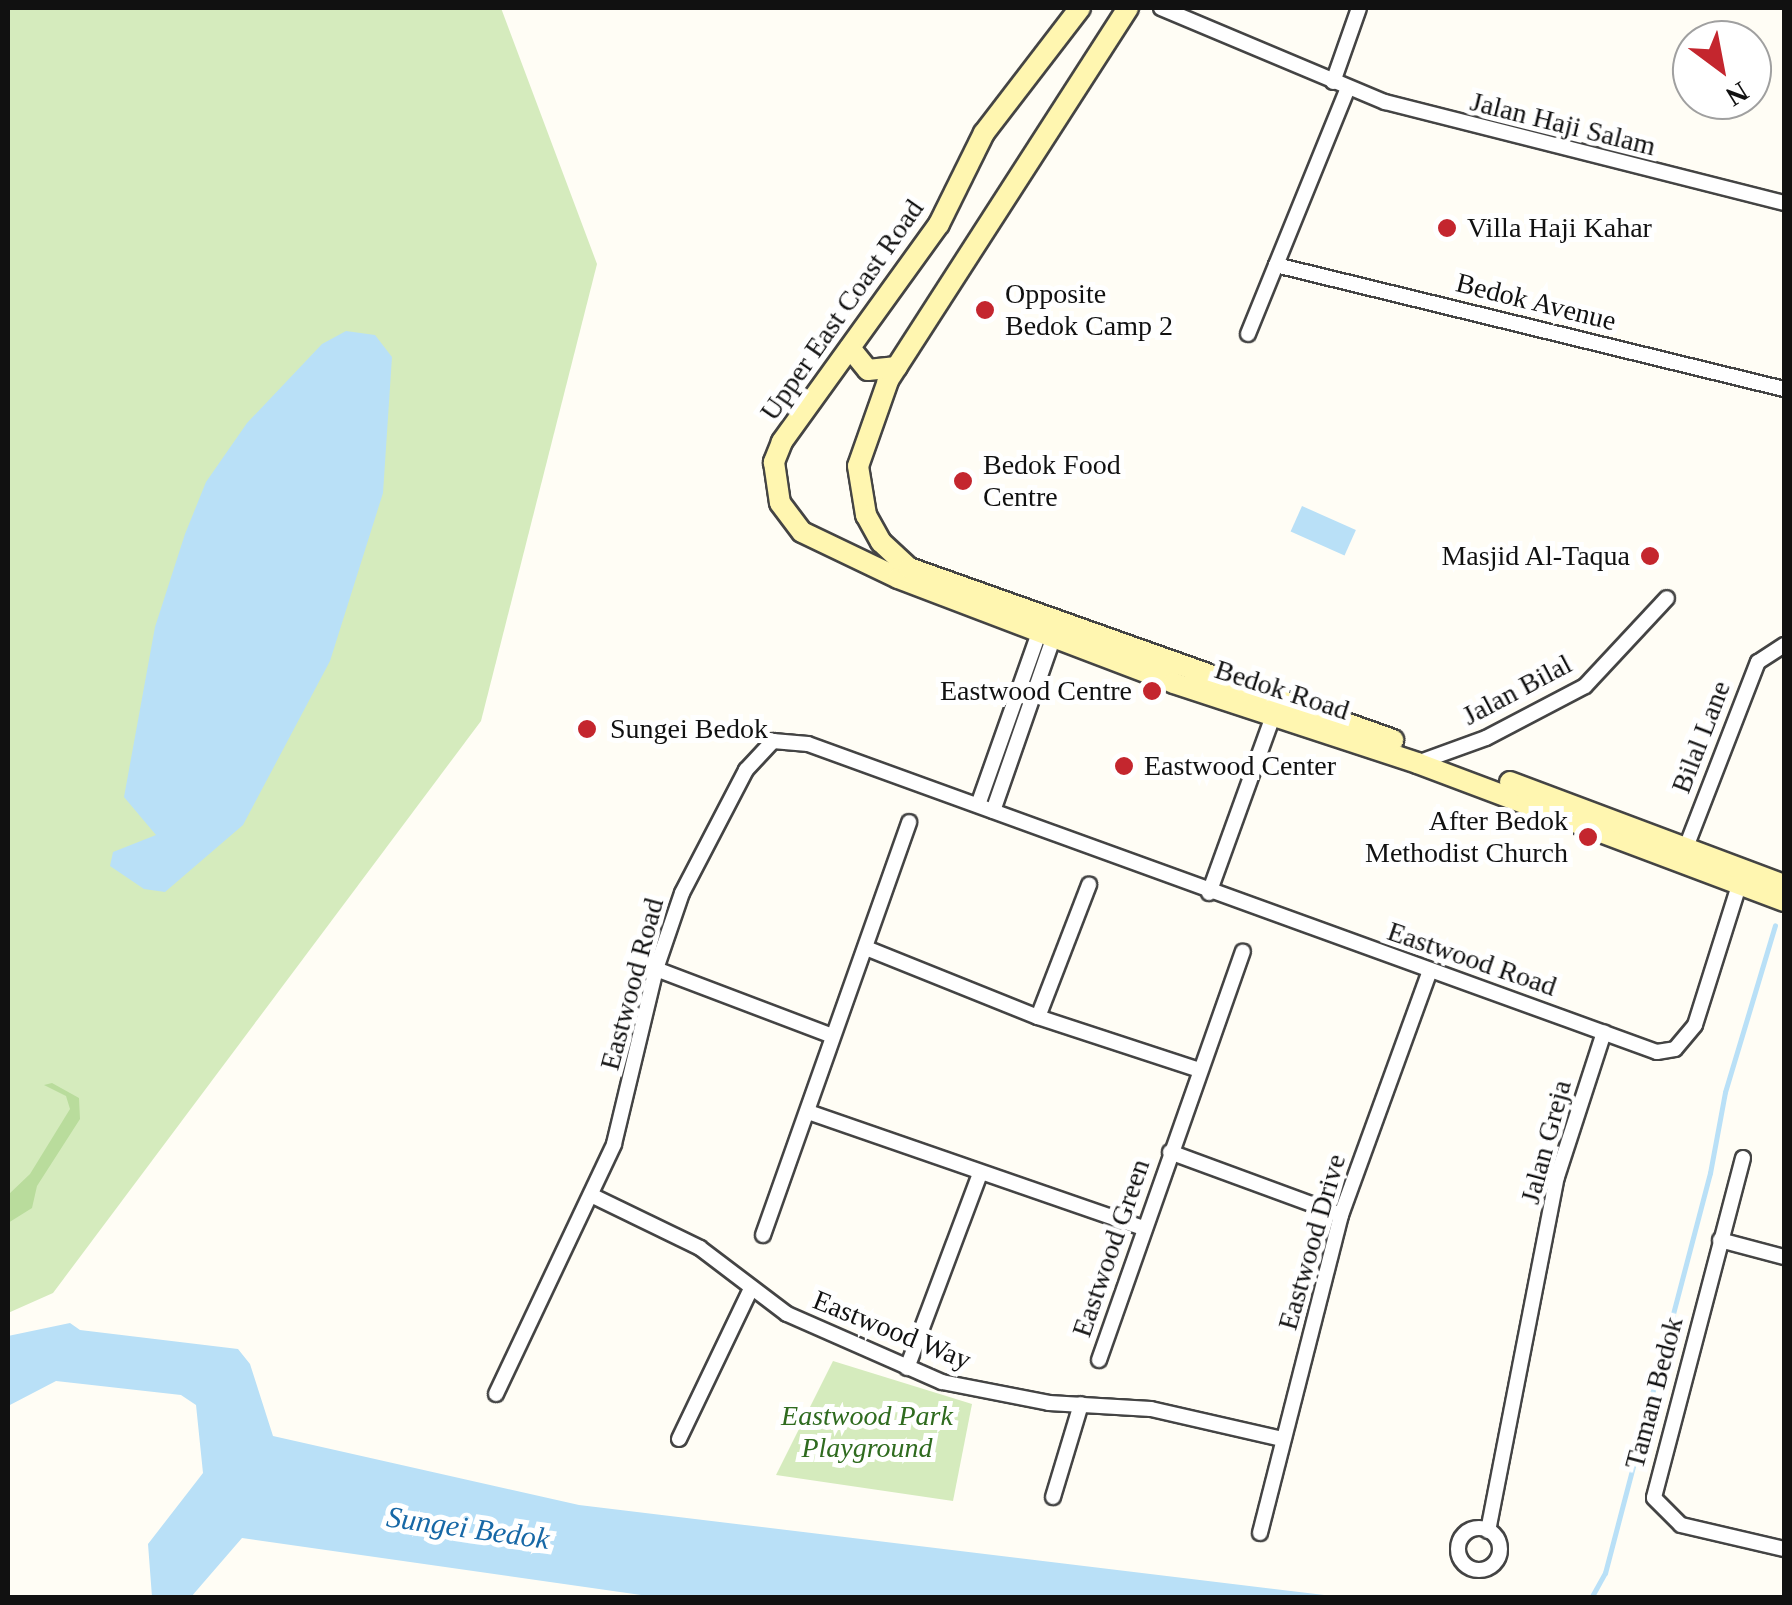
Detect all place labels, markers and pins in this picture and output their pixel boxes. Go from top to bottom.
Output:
place label: Villa Haji Kahar [1467,211,1652,245]
marker: Villa Haji Kahar [1436,217,1458,239]
place label: Opposite Bedok Camp 2 [1005,277,1173,343]
marker: Opposite Bedok Camp 2 [974,299,996,321]
place label: Bedok Food Centre [983,448,1121,514]
marker: Bedok Food Centre [952,470,974,492]
place label: Masjid Al-Taqua [1440,539,1630,573]
marker: Masjid Al-Taqua [1639,545,1661,567]
place label: Eastwood Centre [940,674,1132,708]
marker: Eastwood Centre [1141,680,1163,702]
place label: Sungei Bedok [610,712,768,746]
marker: Sungei Bedok [574,716,600,742]
place label: Eastwood Center [1144,749,1336,783]
marker: Eastwood Center [1113,755,1135,777]
place label: After Bedok Methodist Church [1365,804,1568,870]
marker: After Bedok Methodist Church [1577,826,1599,848]

